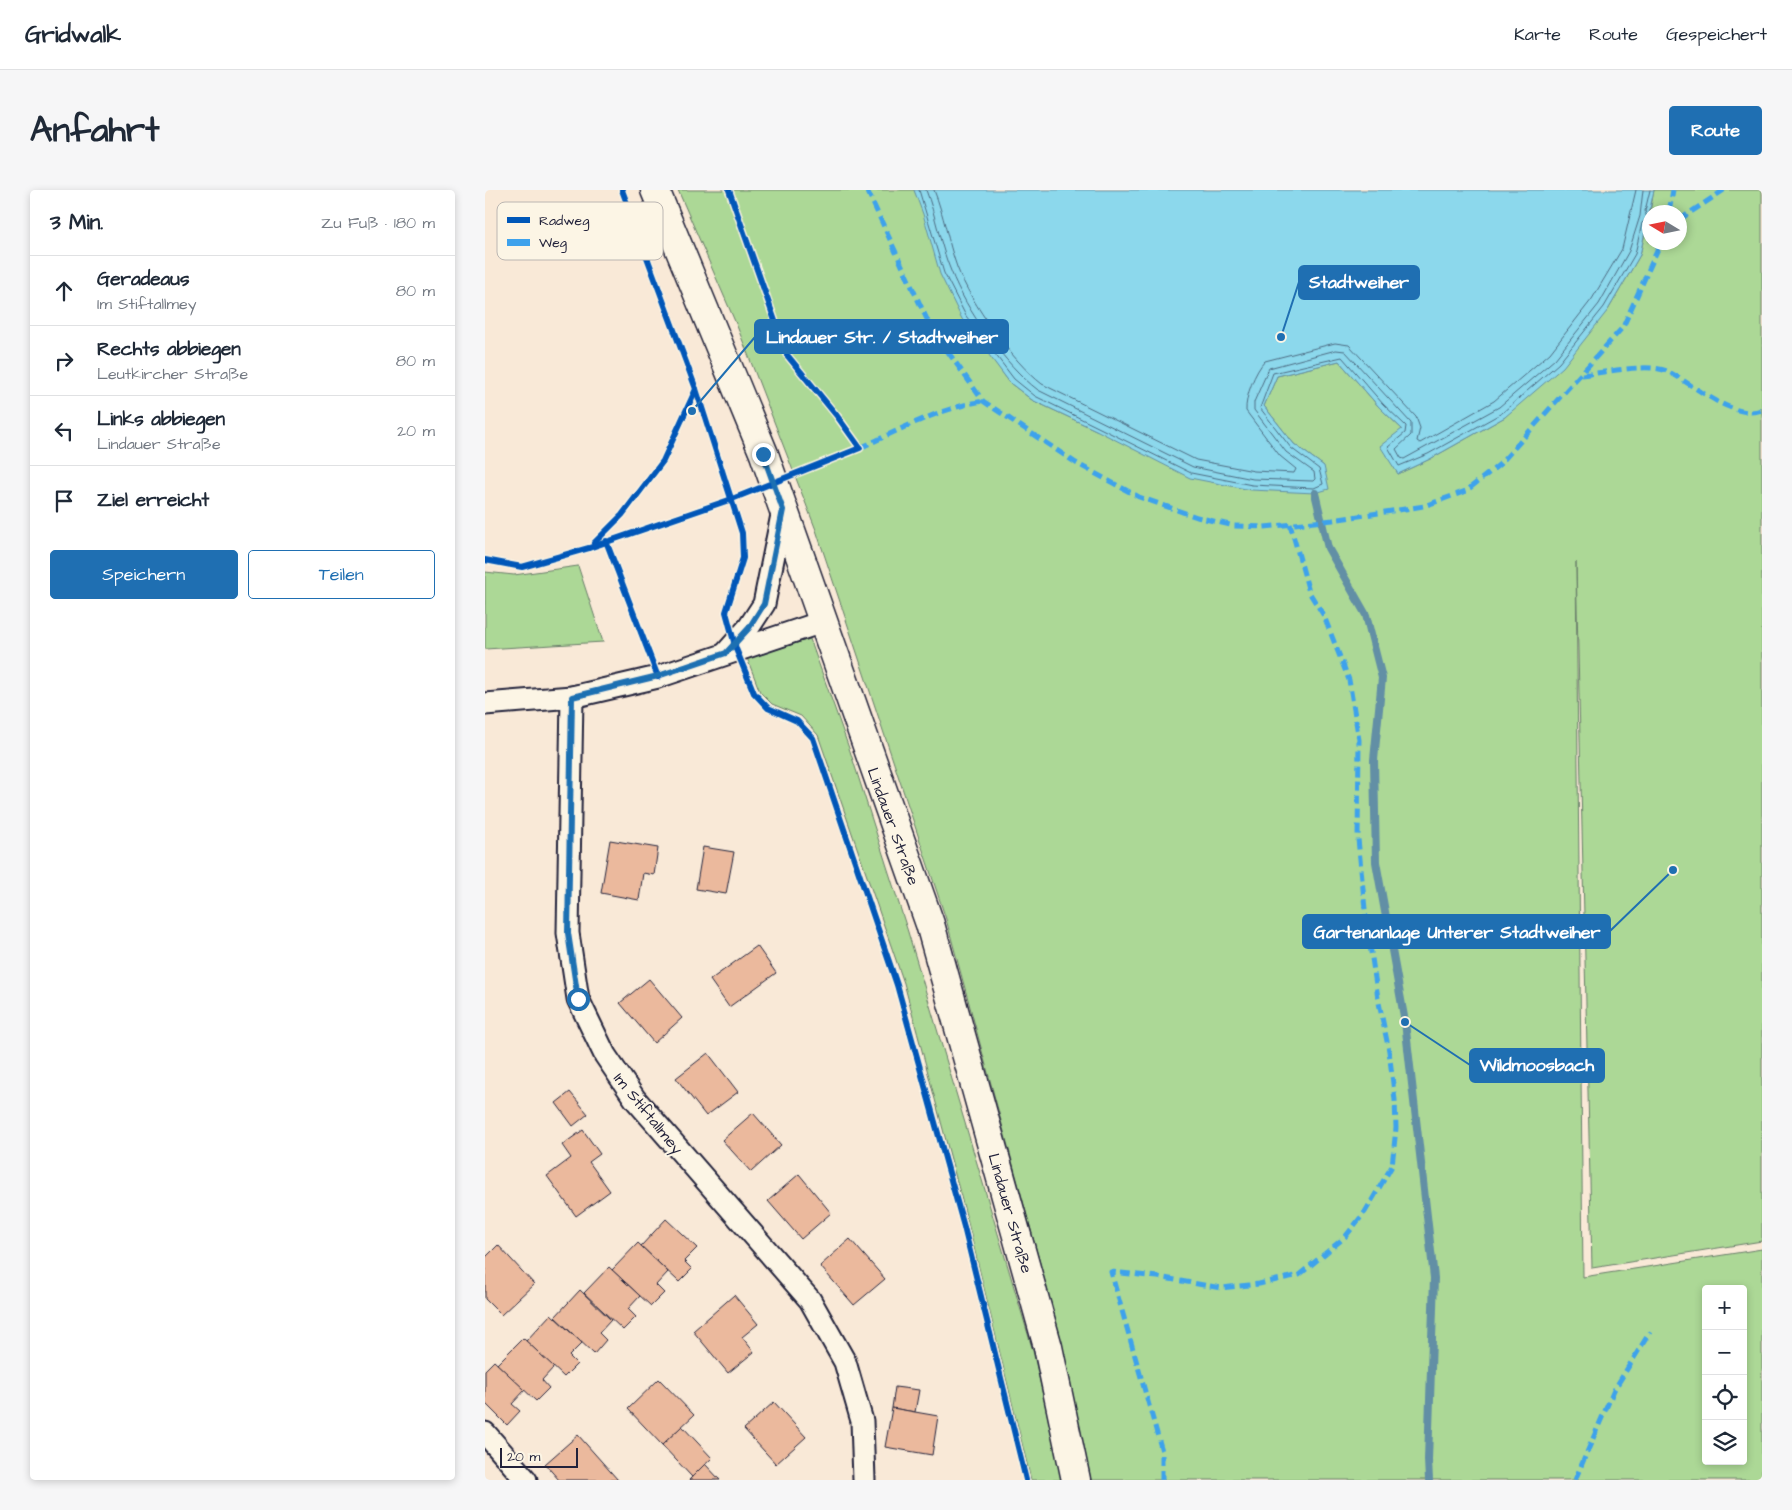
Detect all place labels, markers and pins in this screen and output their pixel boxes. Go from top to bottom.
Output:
callout: Stadtweiher [1299,266,1419,299]
callout: Lindauer Str. / Stadtweiher [755,320,1008,353]
callout: Gartenanlage Unterer Stadtweiher [1303,915,1610,948]
callout: Wildmoosbach [1470,1049,1604,1082]

